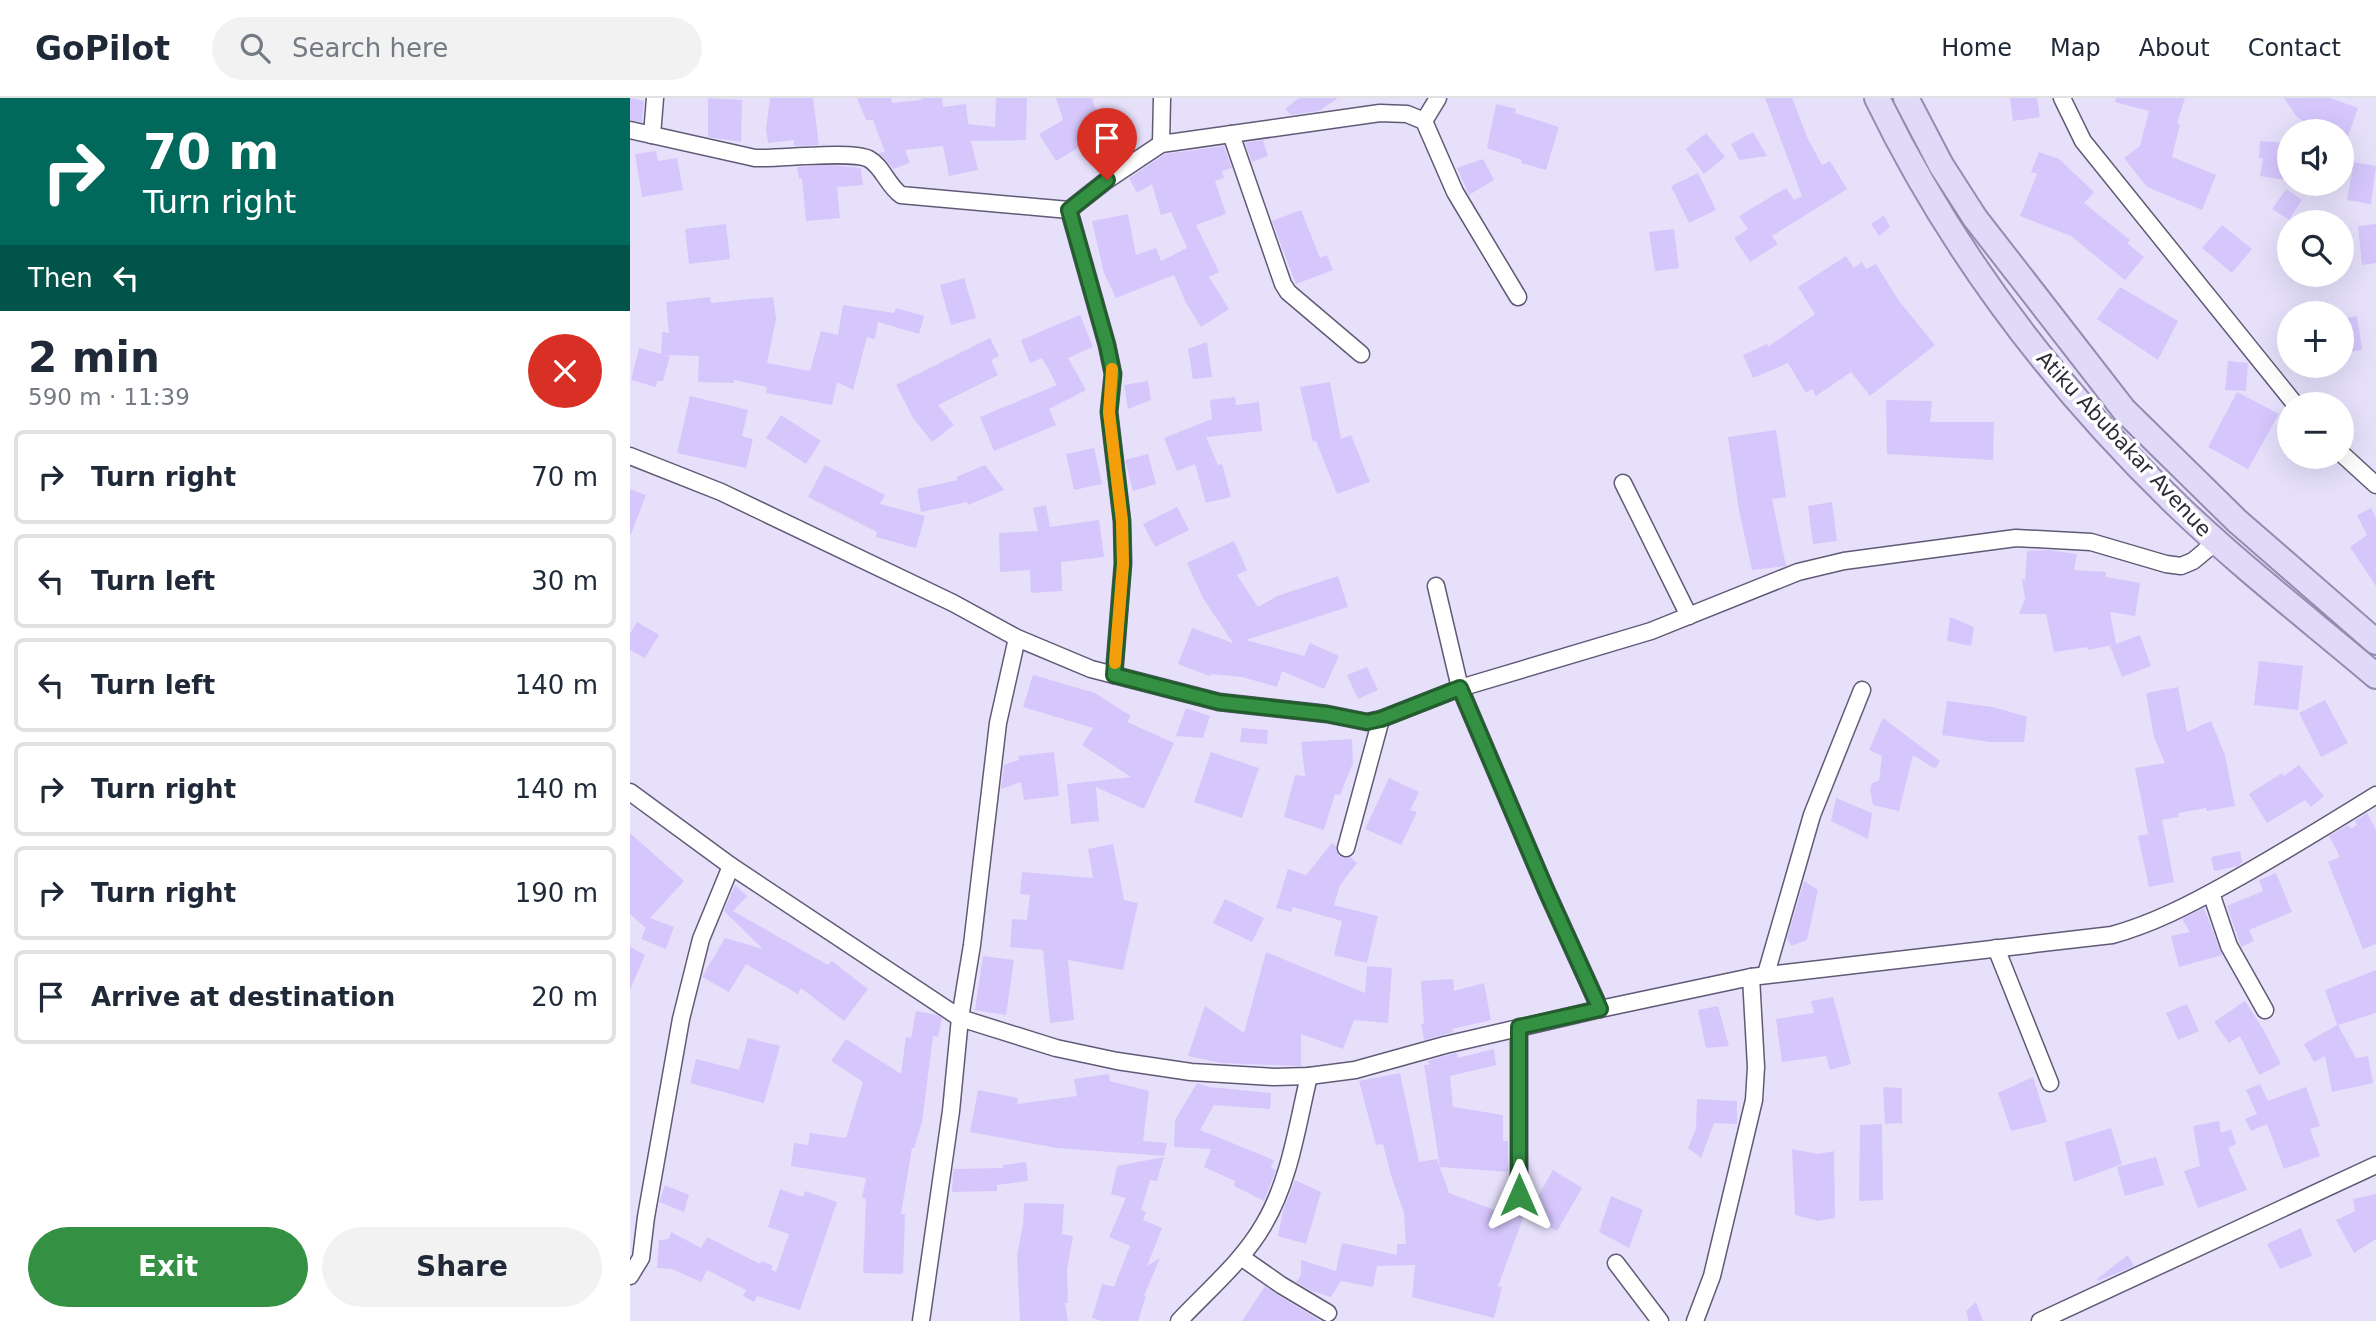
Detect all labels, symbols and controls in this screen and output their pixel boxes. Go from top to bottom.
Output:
search box [212,17,702,80]
text: GoPilot [35,29,170,68]
icon: search [236,29,274,67]
text: Search here [292,33,448,63]
text: Home [1941,34,2012,62]
text: Map [2050,34,2101,62]
text: About [2139,34,2210,62]
text: Contact [2248,34,2341,62]
pin [1077,108,1137,180]
icon: arrive [1088,119,1126,157]
map controls [2277,119,2354,469]
button: sound [2277,119,2354,196]
text: 70 m [143,124,279,181]
icon: right [28,126,119,217]
text: Turn right [143,183,296,221]
button: search [2277,210,2354,287]
icon: left [107,259,145,297]
text: Then [28,263,93,293]
button: + [2277,301,2354,378]
text: 2 min [28,333,160,382]
button: close [528,334,602,408]
street label: Atiku Abubakar Avenue [2032,346,2216,542]
text: 590 m · 11:39 [28,384,190,410]
button: − [2277,392,2354,469]
icon: right [32,458,70,496]
text: Turn right [91,462,236,492]
text: 70 m [531,462,598,492]
icon: left [32,562,70,600]
text: Turn left [91,566,215,596]
text: 30 m [531,566,598,596]
icon: left [32,666,70,704]
text: Turn left [91,670,215,700]
text: 140 m [515,670,598,700]
icon: right [32,770,70,808]
text: Turn right [91,774,236,804]
text: 140 m [515,774,598,804]
icon: right [32,874,70,912]
text: Turn right [91,878,236,908]
text: 190 m [515,878,598,908]
icon: arrive [32,978,70,1016]
text: Arrive at destination [91,982,395,1012]
text: 20 m [531,982,598,1012]
position arrow [1482,1158,1556,1232]
button: Exit [28,1227,308,1307]
button: Share [322,1227,602,1307]

